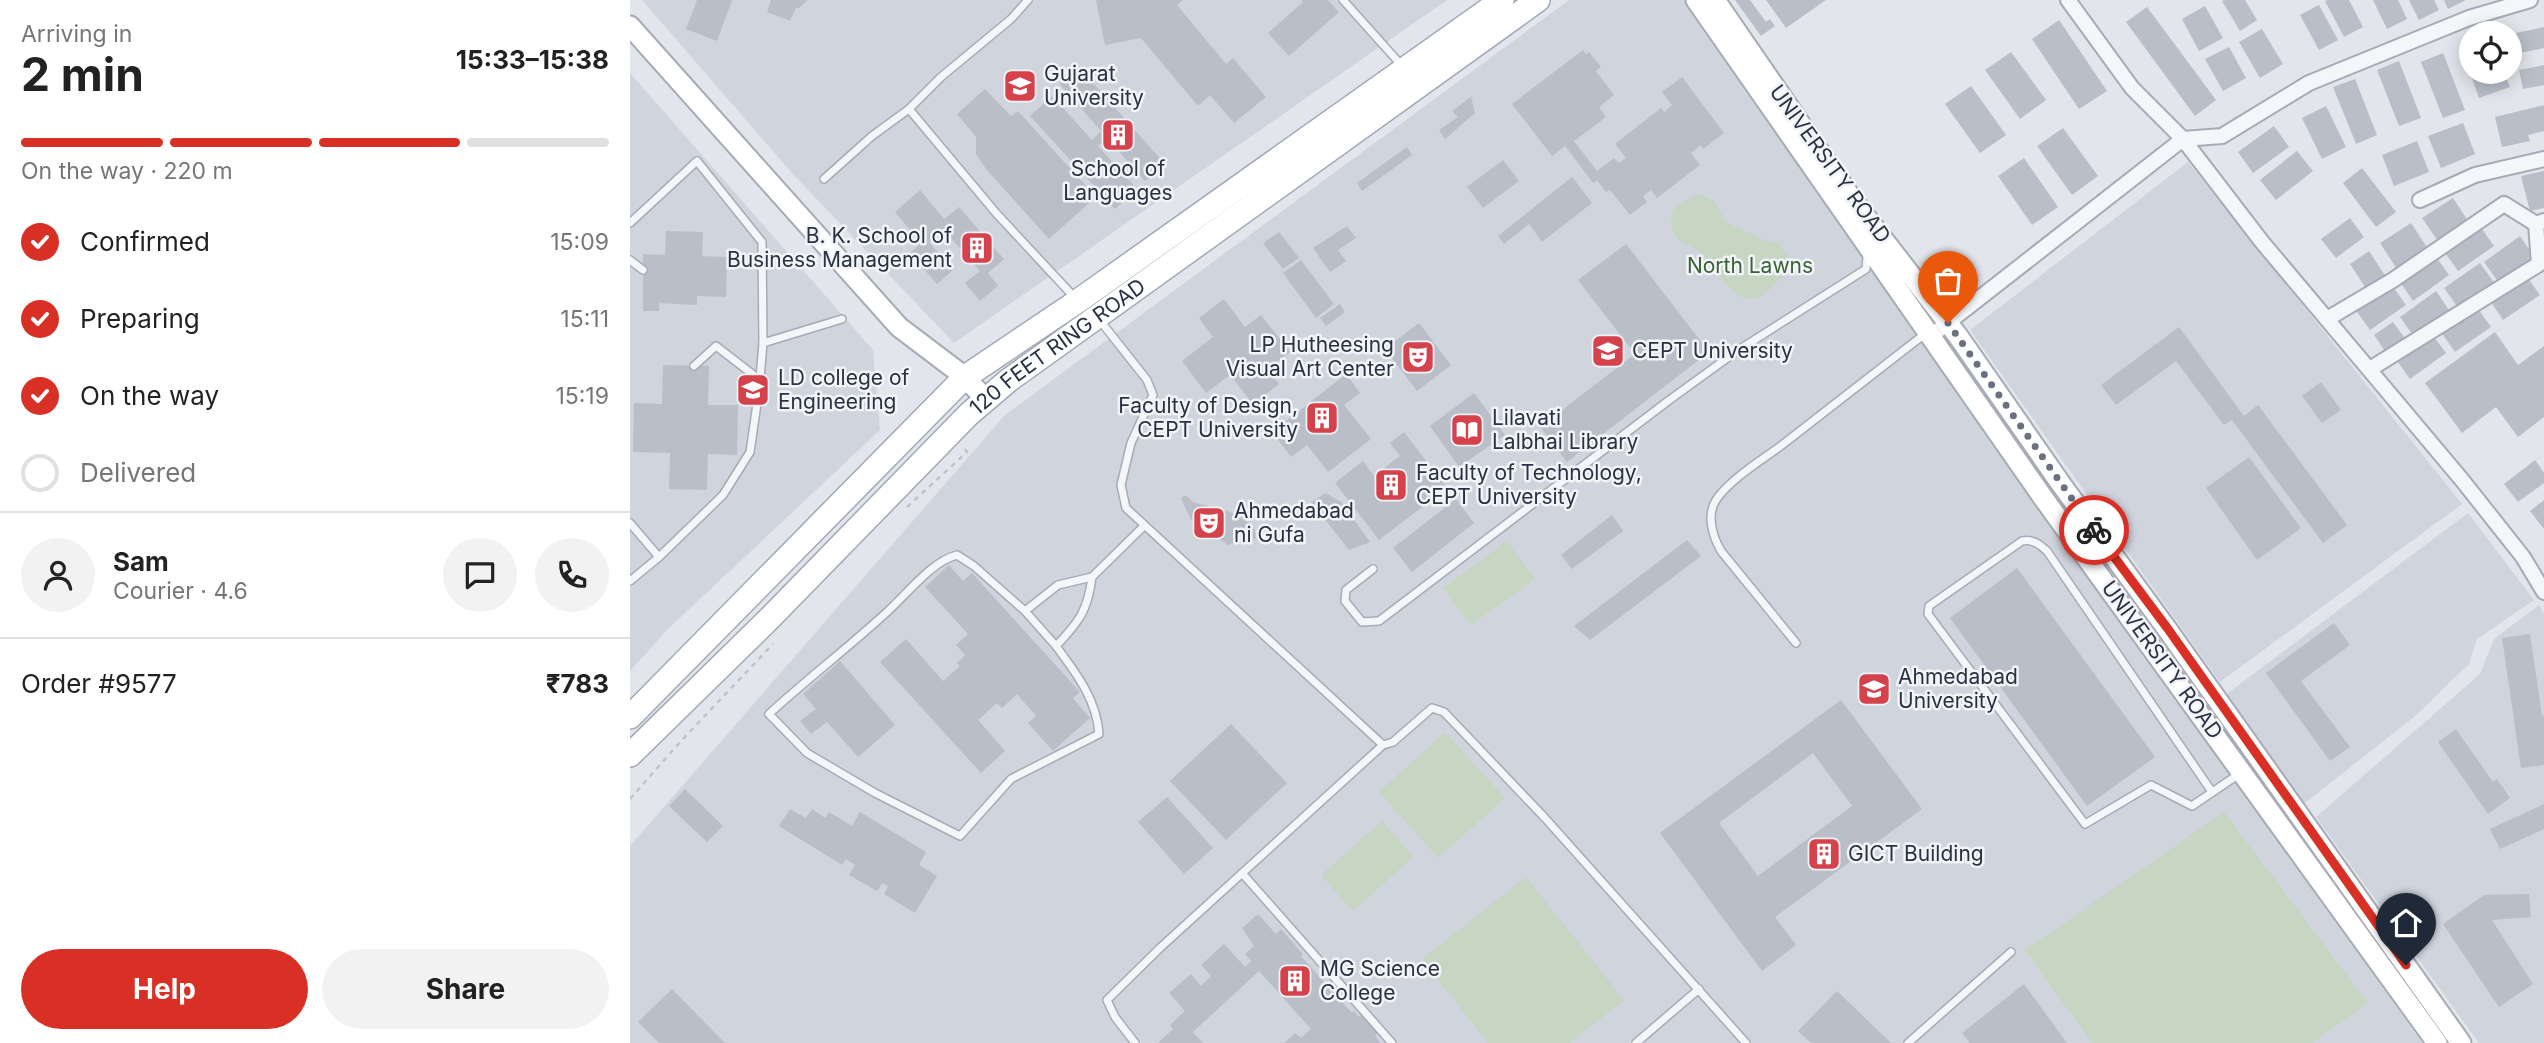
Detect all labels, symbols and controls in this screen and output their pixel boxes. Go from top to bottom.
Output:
text: Arriving in [21,20,132,48]
map controls [2459,21,2522,84]
button: locate [2459,21,2522,84]
text: 15:33–15:38 [456,44,609,75]
text: 2 min [21,46,144,102]
place label: Gujarat University [1044,61,1144,110]
school or university icon: Gujarat University [1001,67,1039,105]
street label: UNIVERSITY ROAD [1765,80,1896,248]
building icon: School of Languages [1099,116,1137,154]
place label: School of Languages [1063,156,1173,205]
text: On the way · 220 m [21,157,233,185]
icon: check [21,223,59,261]
place label: B. K. School of Business Management [727,223,952,272]
text: Confirmed [80,226,210,257]
text: 15:09 [550,228,609,256]
building icon: B. K. School of Business Management [958,229,996,267]
pin [1918,251,1978,323]
park label: North Lawns [1687,253,1813,278]
icon: bag [1929,262,1967,300]
street label: 120 FEET RING ROAD [964,273,1150,420]
icon: check [21,300,59,338]
text: Preparing [80,303,200,334]
text: 15:11 [560,305,609,333]
place label: LP Hutheesing Visual Art Center [1226,332,1394,381]
school or university icon: CEPT University [1589,332,1627,370]
theatre icon: LP Hutheesing Visual Art Center [1399,338,1437,376]
place label: CEPT University [1632,338,1793,363]
place label: LD college of Engineering [778,365,910,414]
school or university icon: LD college of Engineering [734,371,772,409]
icon: check [21,377,59,415]
text: On the way [80,380,219,411]
text: 15:19 [555,382,609,410]
place label: Faculty of Design, CEPT University [1118,393,1298,442]
building icon: Faculty of Design, CEPT University [1303,399,1341,437]
place label: Lilavati Lalbhai Library [1492,405,1639,454]
library icon: Lilavati Lalbhai Library [1448,411,1486,449]
text: Delivered [80,457,196,488]
place label: Faculty of Technology, CEPT University [1416,460,1642,509]
building icon: Faculty of Technology, CEPT University [1372,466,1410,504]
courier [2059,495,2129,565]
place label: Ahmedabad ni Gufa [1234,498,1354,547]
theatre icon: Ahmedabad ni Gufa [1190,504,1228,542]
icon: bike [2075,511,2113,549]
button: person [21,538,95,612]
button: chat [443,538,517,612]
button: phone [535,538,609,612]
text: Sam [113,546,169,577]
street label: UNIVERSITY ROAD [2097,576,2228,744]
text: Courier · 4.6 [113,577,248,605]
place label: Ahmedabad University [1898,664,2018,713]
text: Order #9577 [21,668,177,699]
text: ₹783 [546,668,609,699]
school or university icon: Ahmedabad University [1855,670,1893,708]
building icon: GICT Building [1805,835,1843,873]
place label: GICT Building [1848,841,1984,866]
pin [2376,893,2436,965]
icon: home [2387,904,2425,942]
button: Help [21,949,308,1029]
button: Share [322,949,609,1029]
place label: MG Science College [1320,956,1440,1005]
building icon: MG Science College [1276,962,1314,1000]

